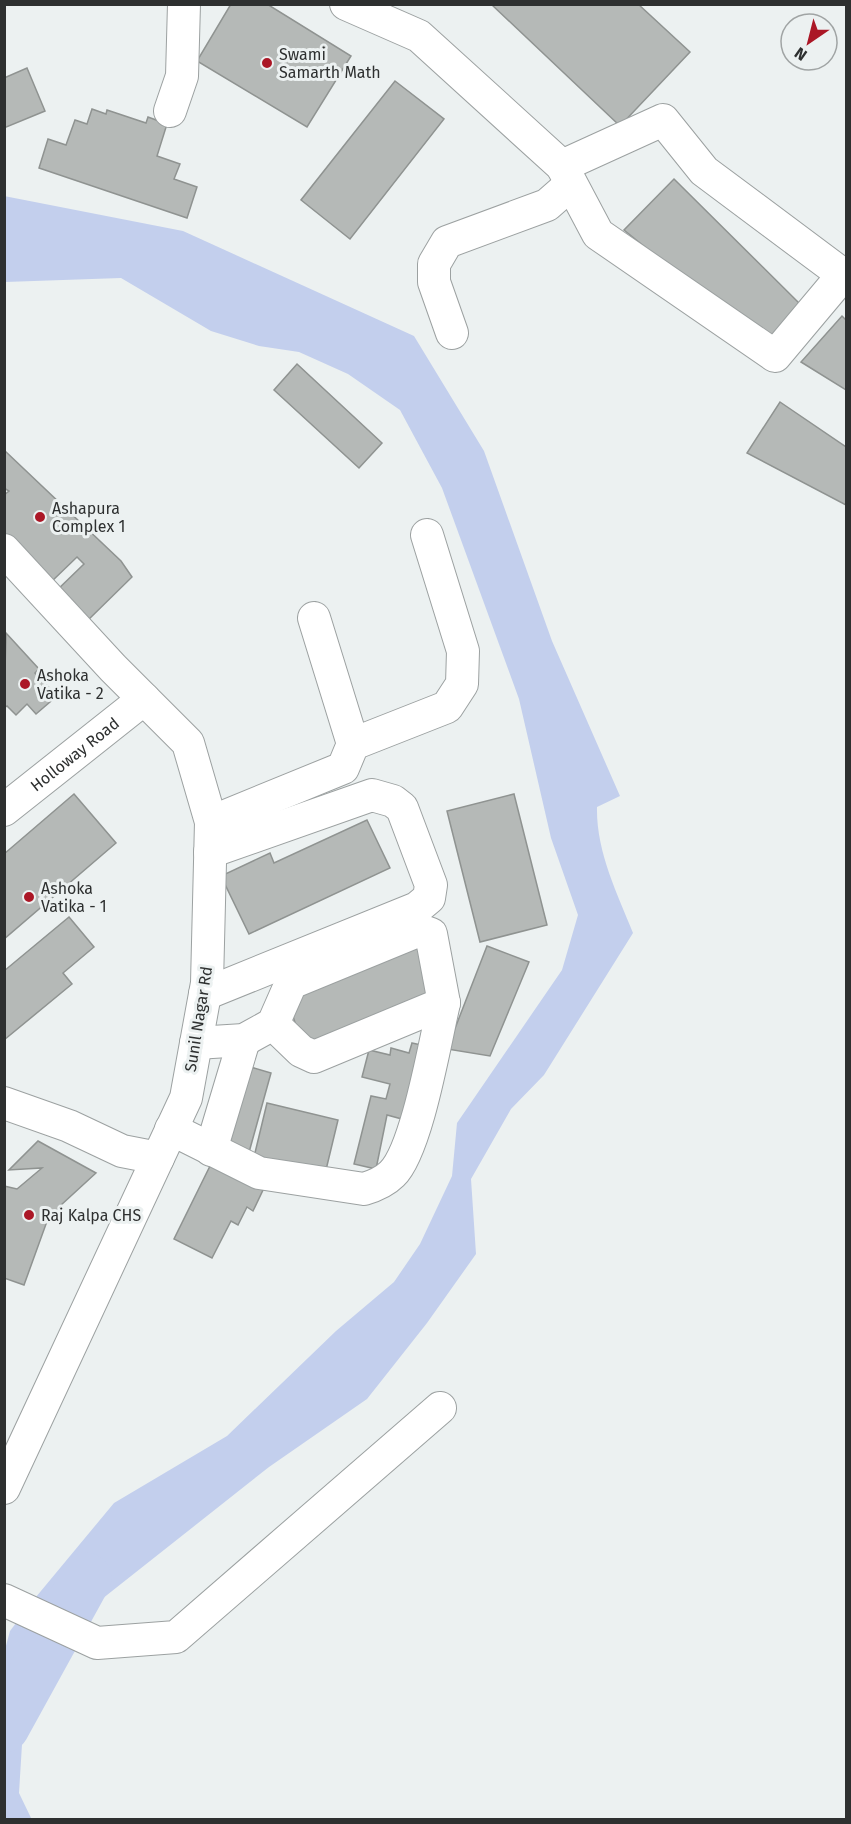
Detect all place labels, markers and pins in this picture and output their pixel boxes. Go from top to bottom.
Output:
place label: Swami Samarth Math [279,45,381,82]
marker: Swami Samarth Math [260,56,274,70]
place label: Ashapura Complex 1 [52,499,125,536]
marker: Ashapura Complex 1 [33,510,47,524]
place label: Ashoka Vatika - 2 [37,666,104,703]
marker: Ashoka Vatika - 2 [18,677,32,691]
place label: Ashoka Vatika - 1 [41,879,107,916]
marker: Ashoka Vatika - 1 [22,890,36,904]
place label: Raj Kalpa CHS [41,1206,141,1225]
marker: Raj Kalpa CHS [22,1208,36,1222]

